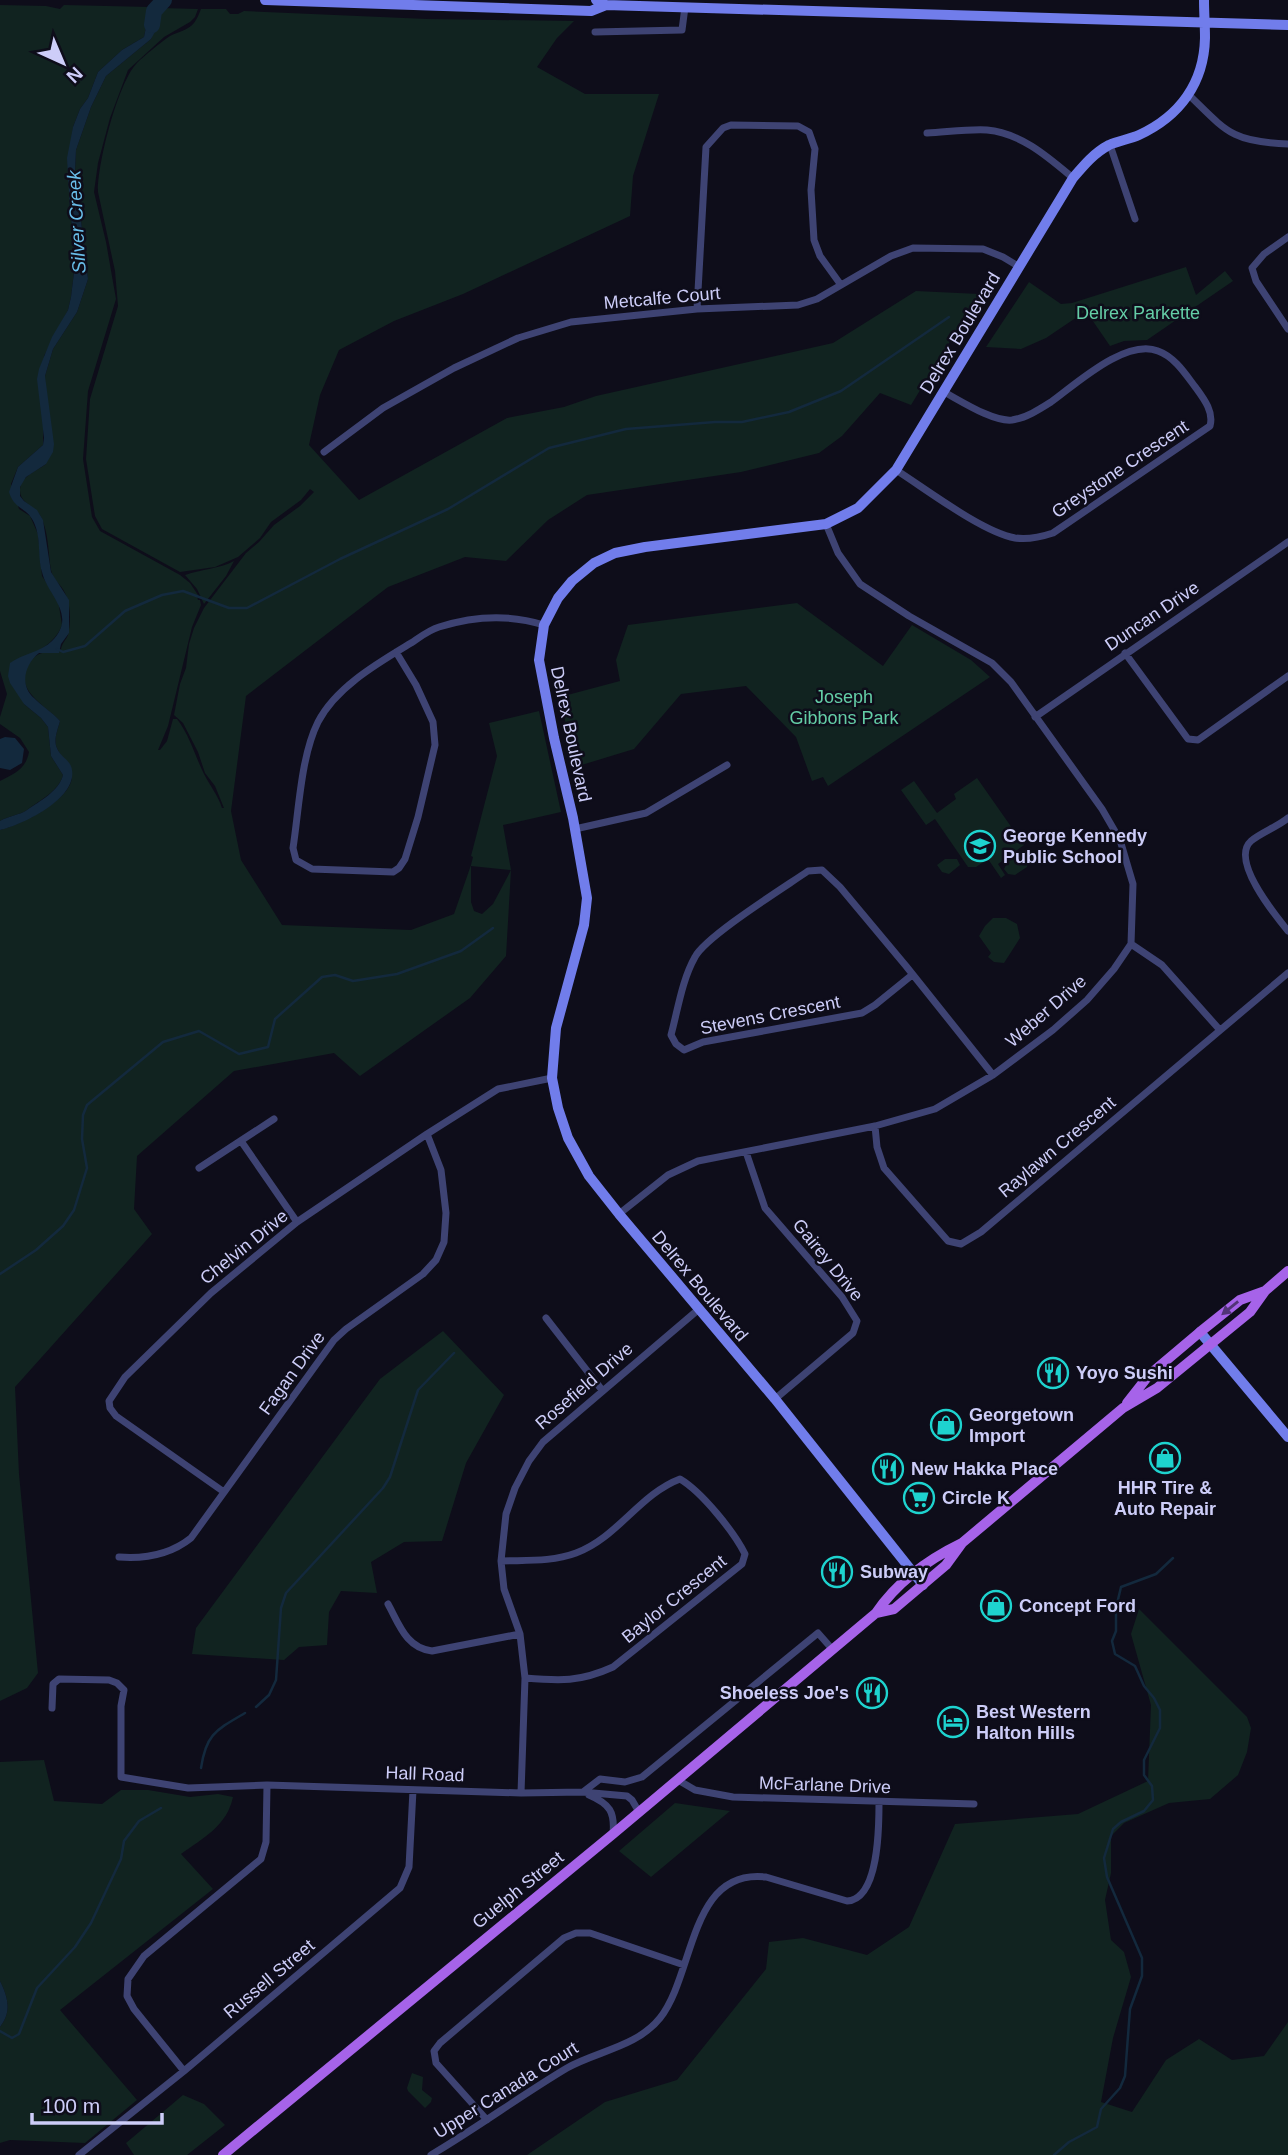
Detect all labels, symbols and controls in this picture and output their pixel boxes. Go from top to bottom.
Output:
north arrow [28,28,98,98]
text: N [62,63,87,87]
water label: Silver Creek [63,168,90,274]
street label: Delrex Boulevard [916,269,1004,397]
street label: Metcalfe Court [603,283,721,313]
park label: Delrex Parkette [1076,303,1200,323]
street label: Greystone Crescent [1048,416,1192,522]
street label: Duncan Drive [1101,577,1203,655]
street label: Delrex Boulevard [547,664,595,804]
park label: Joseph Gibbons Park [789,687,900,728]
place label: George Kennedy Public School [1003,826,1147,867]
school or university icon: George Kennedy Public School [963,829,997,863]
street label: Weber Drive [1002,971,1090,1051]
street label: Stevens Crescent [698,992,842,1038]
street label: Raylawn Crescent [995,1092,1119,1202]
street label: Chelvin Drive [196,1206,292,1288]
street label: Gairey Drive [789,1215,867,1305]
street label: Delrex Boulevard [648,1227,752,1345]
one-way arrow [1222,1300,1239,1315]
street label: Fagan Drive [255,1327,329,1419]
street label: Rosefield Drive [531,1338,637,1434]
restaurant icon: Yoyo Sushi [1036,1356,1070,1390]
place label: Yoyo Sushi [1076,1363,1173,1383]
place label: Georgetown Import [969,1405,1074,1446]
shop icon: Georgetown Import [929,1408,963,1442]
shop icon: HHR Tire & Auto Repair [1148,1441,1182,1475]
restaurant icon: New Hakka Place [871,1452,905,1486]
place label: New Hakka Place [911,1459,1058,1479]
place label: HHR Tire & Auto Repair [1114,1478,1216,1519]
supermarket icon: Circle K [902,1481,936,1515]
place label: Circle K [942,1488,1010,1508]
street label: Baylor Crescent [618,1551,730,1647]
restaurant icon: Subway [820,1555,854,1589]
place label: Subway [860,1562,928,1582]
shop icon: Concept Ford [979,1589,1013,1623]
place label: Concept Ford [1019,1596,1136,1616]
restaurant icon: Shoeless Joe's [855,1676,889,1710]
place label: Shoeless Joe's [720,1683,849,1703]
place label: Best Western Halton Hills [976,1702,1091,1743]
hotel icon: Best Western Halton Hills [936,1705,970,1739]
street label: Hall Road [385,1763,465,1785]
street label: McFarlane Drive [759,1773,891,1797]
street label: Guelph Street [469,1847,567,1933]
street label: Russell Street [220,1935,318,2023]
street label: Upper Canada Court [430,2038,582,2142]
scale bar [32,2082,161,2126]
text: 100 m [42,2094,100,2117]

